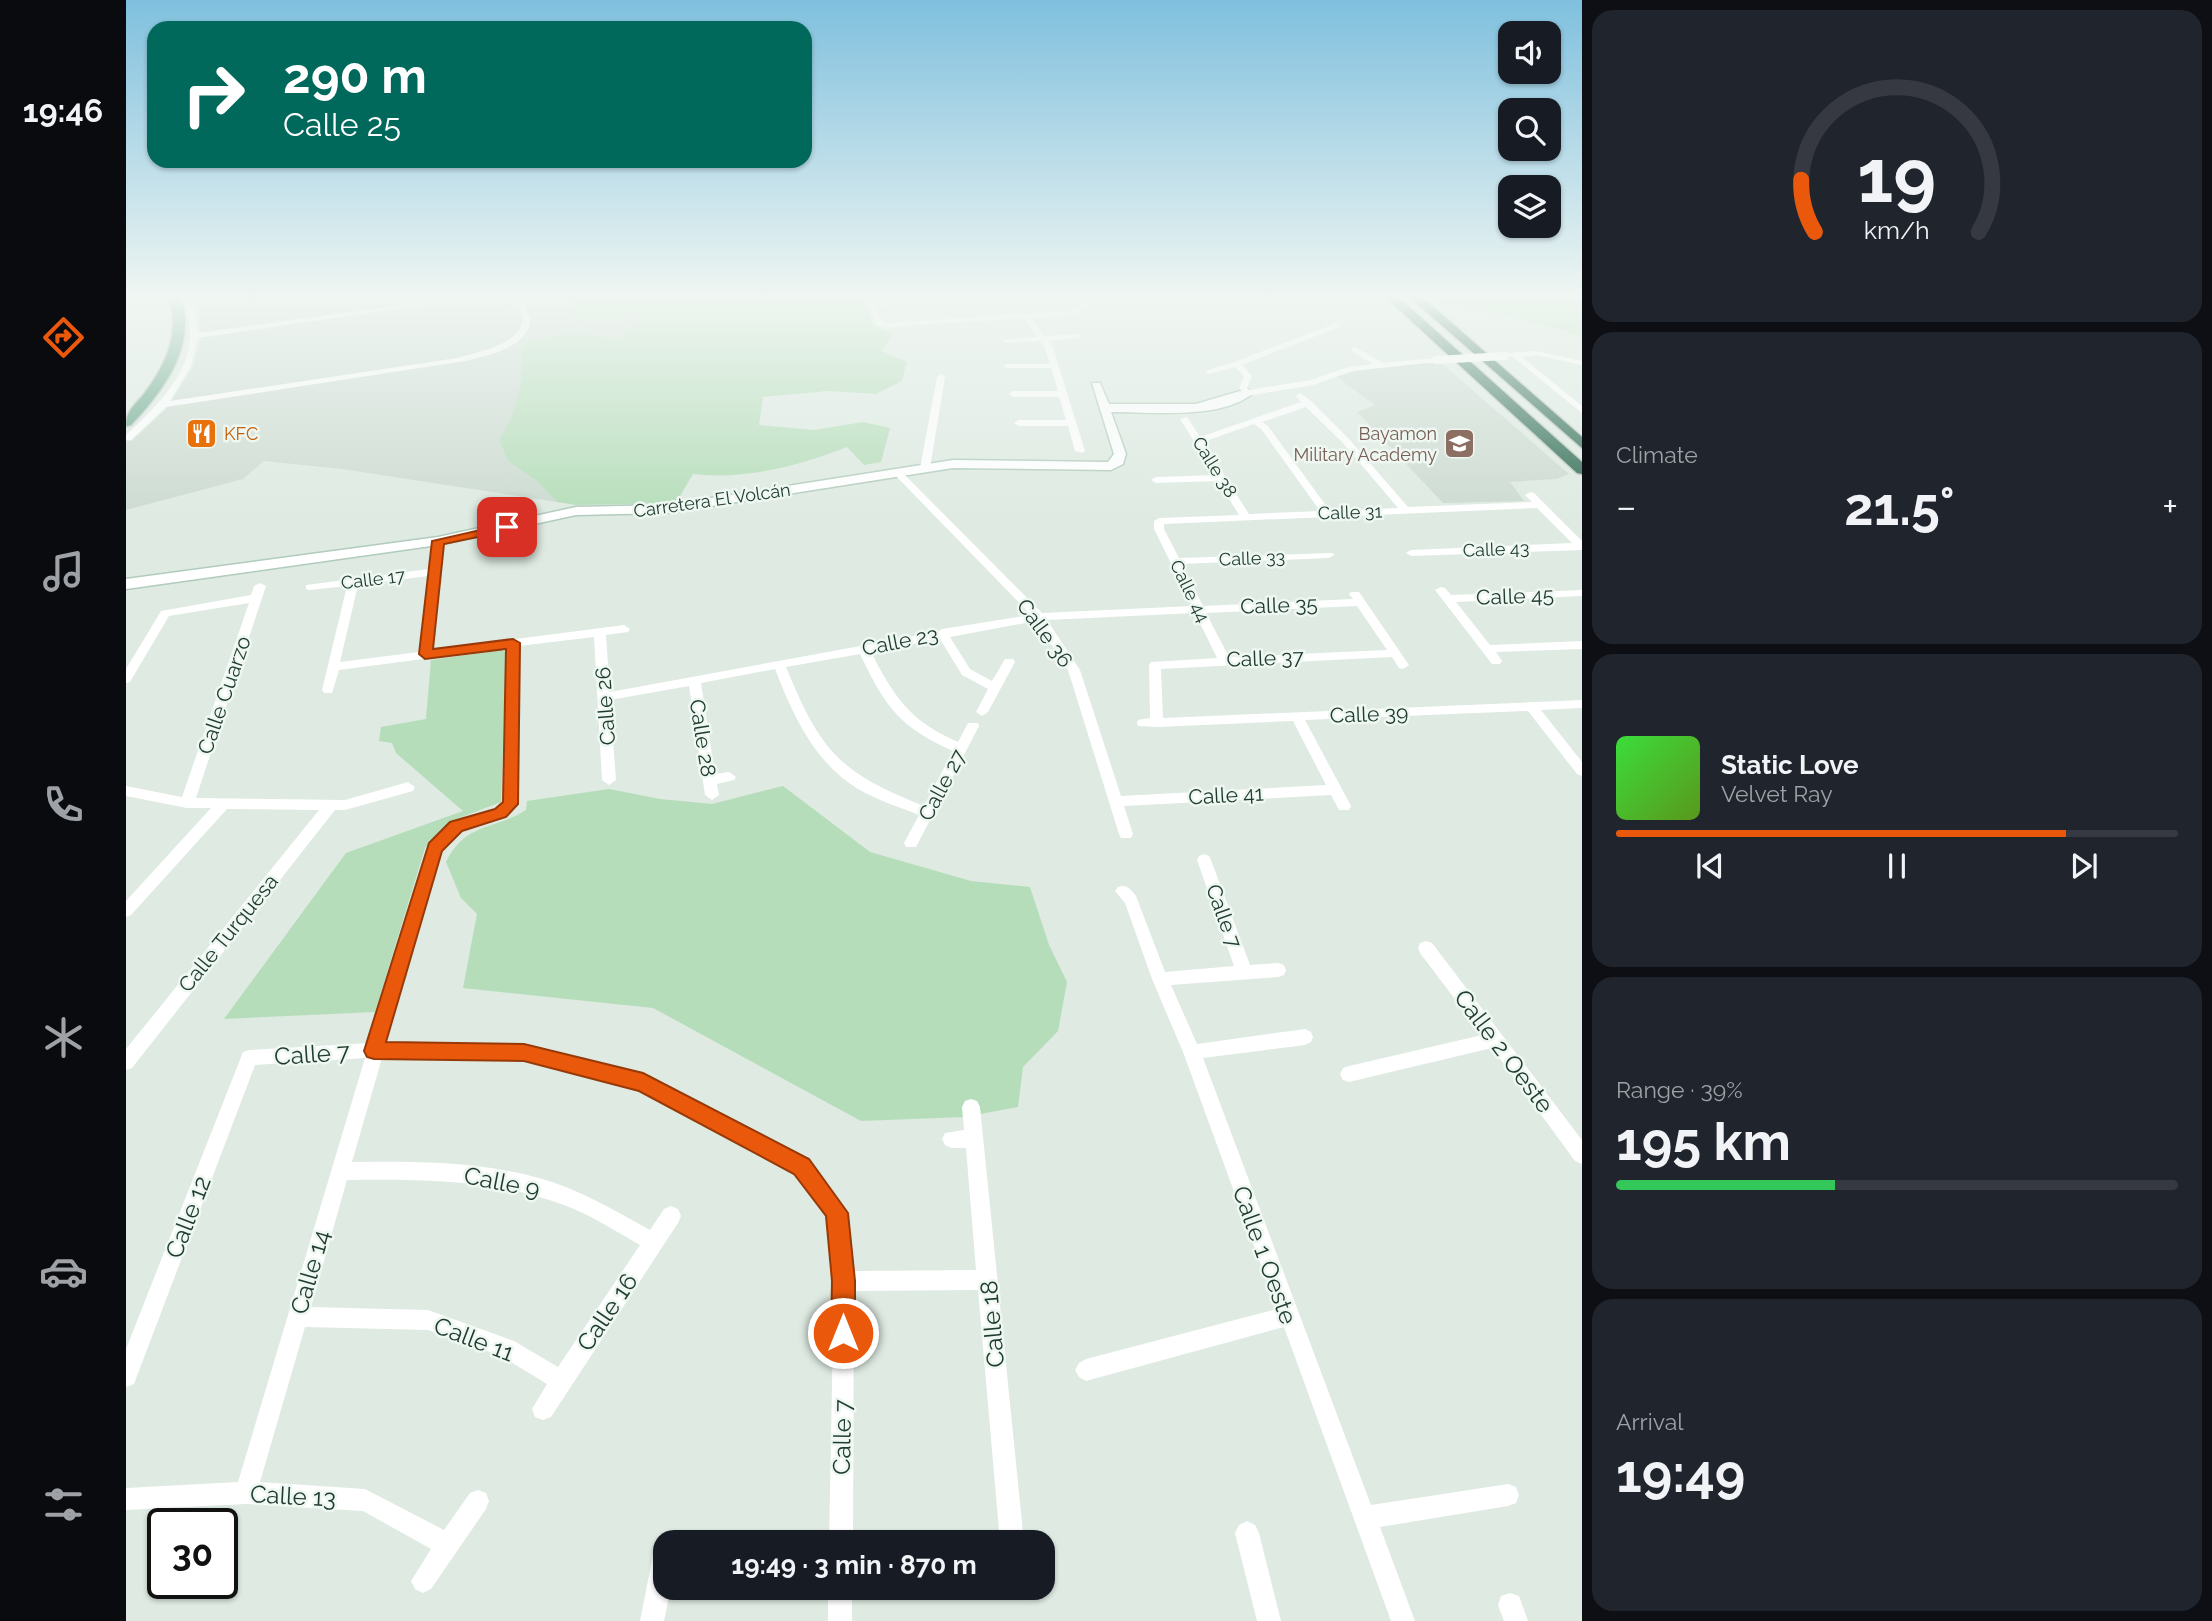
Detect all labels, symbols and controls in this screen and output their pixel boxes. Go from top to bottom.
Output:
map controls [1498,21,1561,238]
button: sound [1498,21,1561,84]
text: 290 m [283,47,427,104]
icon: right [168,49,259,140]
text: 19:46 [23,92,103,129]
button: search [1498,98,1561,161]
text: Calle 25 [283,106,401,143]
text: 19 [1858,134,1936,219]
button: layers [1498,175,1561,238]
text: km/h [1864,215,1930,245]
icon: directions [39,313,88,362]
restaurant icon: KFC [184,416,218,450]
place label: KFC [224,423,258,444]
place label: Bayamon Military Academy [1294,423,1437,465]
school or university icon: Bayamon Military Academy [1443,426,1477,460]
street label: Calle 38 [1188,433,1242,501]
text: Climate [1616,441,1698,468]
text: 21.5° [1844,476,1955,537]
street label: Carretera El Volcán [632,479,792,521]
text: − [1616,484,1636,529]
text: + [2162,484,2178,529]
pin [477,497,537,557]
street label: Calle 31 [1317,500,1383,524]
icon: arrive [488,508,526,546]
street label: Calle 43 [1462,537,1530,561]
street label: Calle 33 [1218,546,1286,570]
icon: music [39,547,88,596]
street label: Calle 44 [1166,556,1214,626]
street label: Calle 17 [340,565,407,593]
street label: Calle 45 [1476,582,1554,610]
street label: Calle 35 [1240,591,1318,619]
street label: Calle 36 [1012,594,1078,672]
street label: Calle 23 [860,621,940,661]
street label: Calle Cuarzo [192,633,256,757]
street label: Calle 37 [1226,644,1305,672]
street label: Calle 26 [590,666,620,746]
street label: Calle 28 [685,697,721,779]
street label: Calle 39 [1329,700,1409,728]
street label: Calle 27 [913,744,971,825]
text: Static Love [1721,750,1859,780]
icon: phone [39,780,88,829]
text: Velvet Ray [1721,780,1833,807]
street label: Calle 41 [1188,781,1264,809]
icon: previous [1691,847,1729,885]
icon: pause [1878,847,1916,885]
icon: next [2065,847,2103,885]
street label: Calle Turquesa [173,869,283,997]
street label: Calle 7 [1201,881,1247,952]
street label: Calle 2 Oeste [1448,984,1560,1118]
icon: climate [39,1013,88,1062]
street label: Calle 7 [273,1037,351,1071]
text: Range · 39% [1616,1076,1743,1103]
text: 195 km [1616,1111,1791,1172]
street label: Calle 9 [462,1160,542,1204]
street label: Calle 12 [159,1172,217,1262]
street label: Calle 1 Oeste [1227,1182,1303,1328]
street label: Calle 14 [284,1227,336,1317]
icon: car [39,1247,88,1296]
street label: Calle 16 [570,1268,644,1356]
street label: Calle 18 [974,1279,1010,1369]
position arrow [806,1296,880,1370]
street label: Calle 11 [430,1311,518,1367]
street label: Calle 7 [827,1399,857,1475]
text: Arrival [1616,1408,1683,1435]
text: 19:49 [1616,1443,1745,1504]
street label: Calle 13 [249,1479,337,1513]
icon: filters [39,1480,88,1529]
speed limit sign: 30 [147,1508,238,1599]
text: 19:49 · 3 min · 870 m [731,1550,977,1580]

